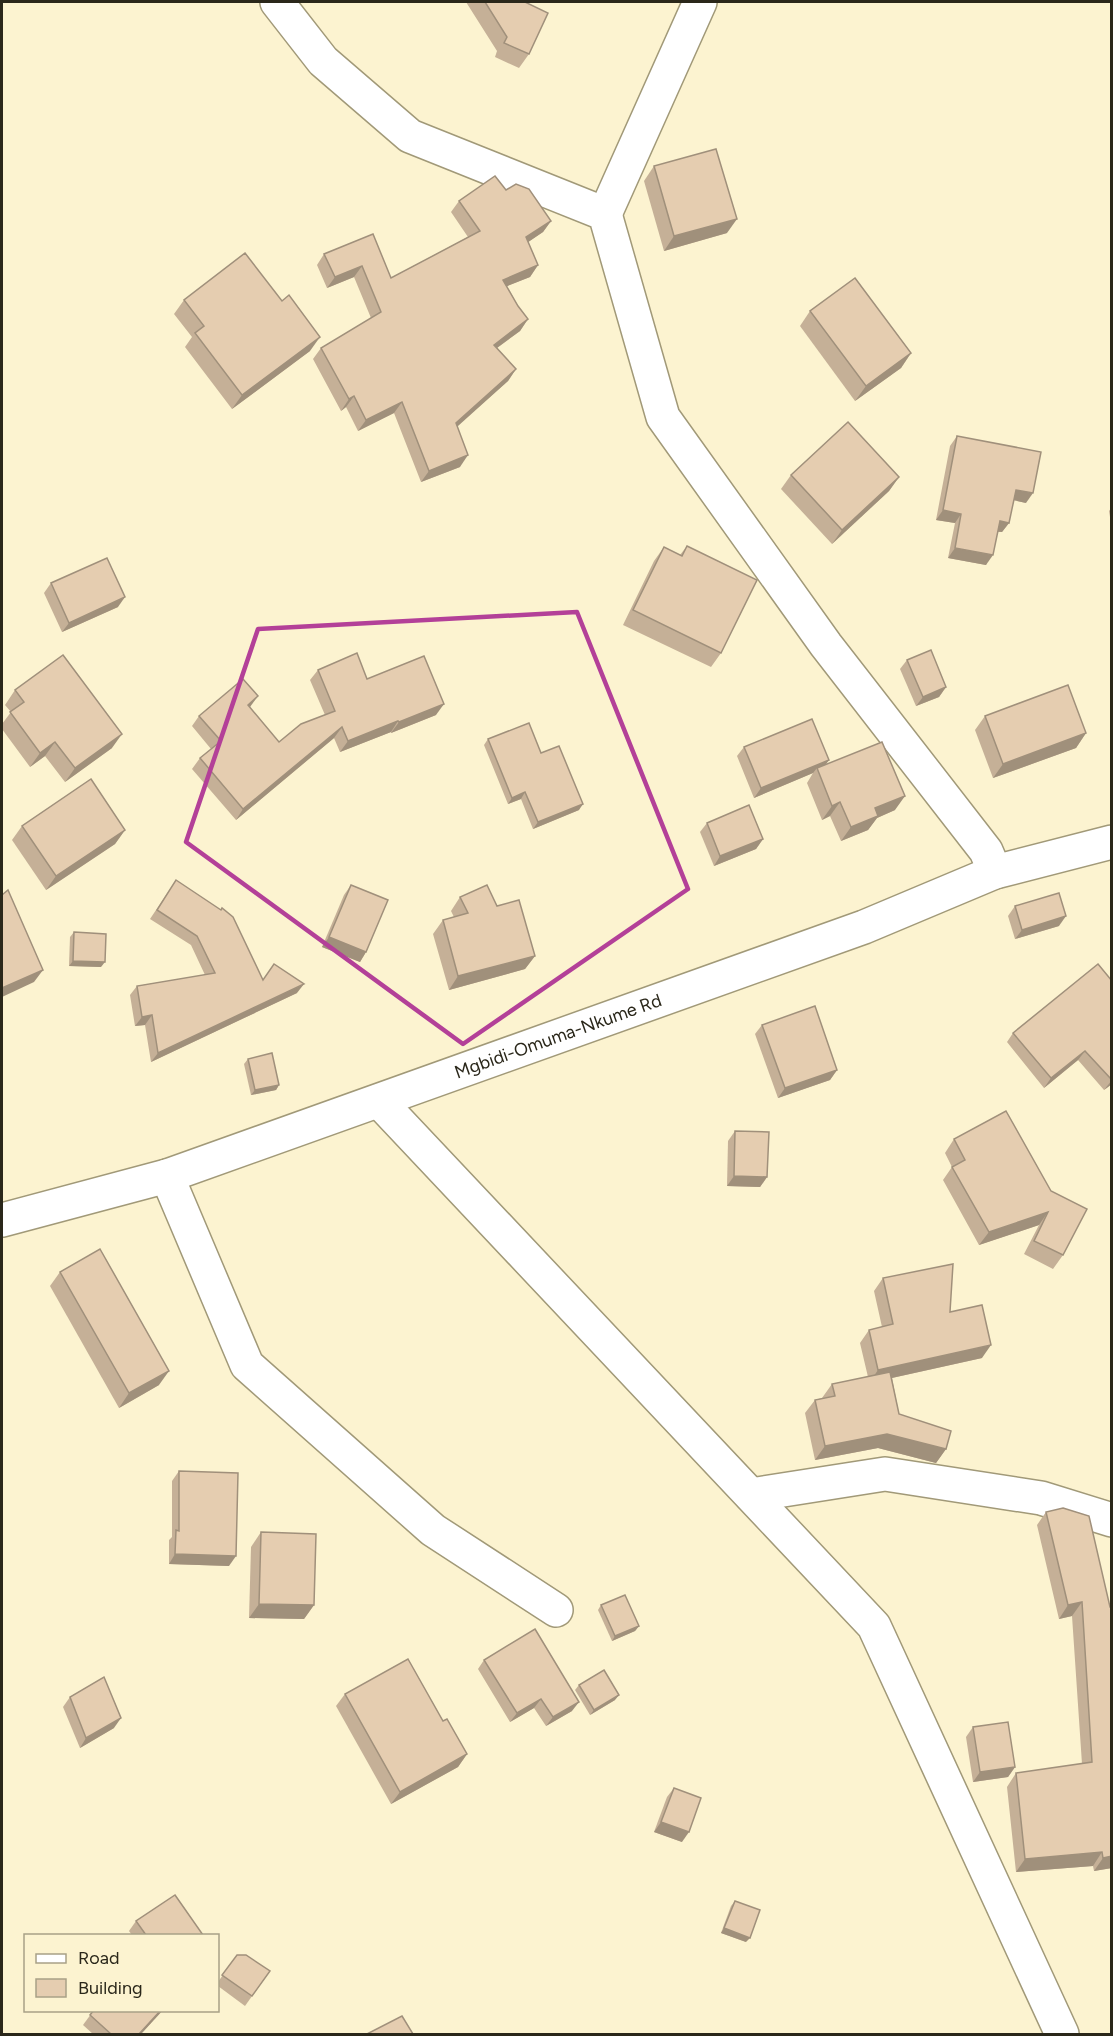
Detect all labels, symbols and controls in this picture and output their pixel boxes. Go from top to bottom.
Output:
street label: Mgbidi-Omuma-Nkume Rd [452,989,665,1083]
legend [24,1934,219,2012]
text: Road [78,1947,119,1969]
text: Building [78,1977,143,1999]

